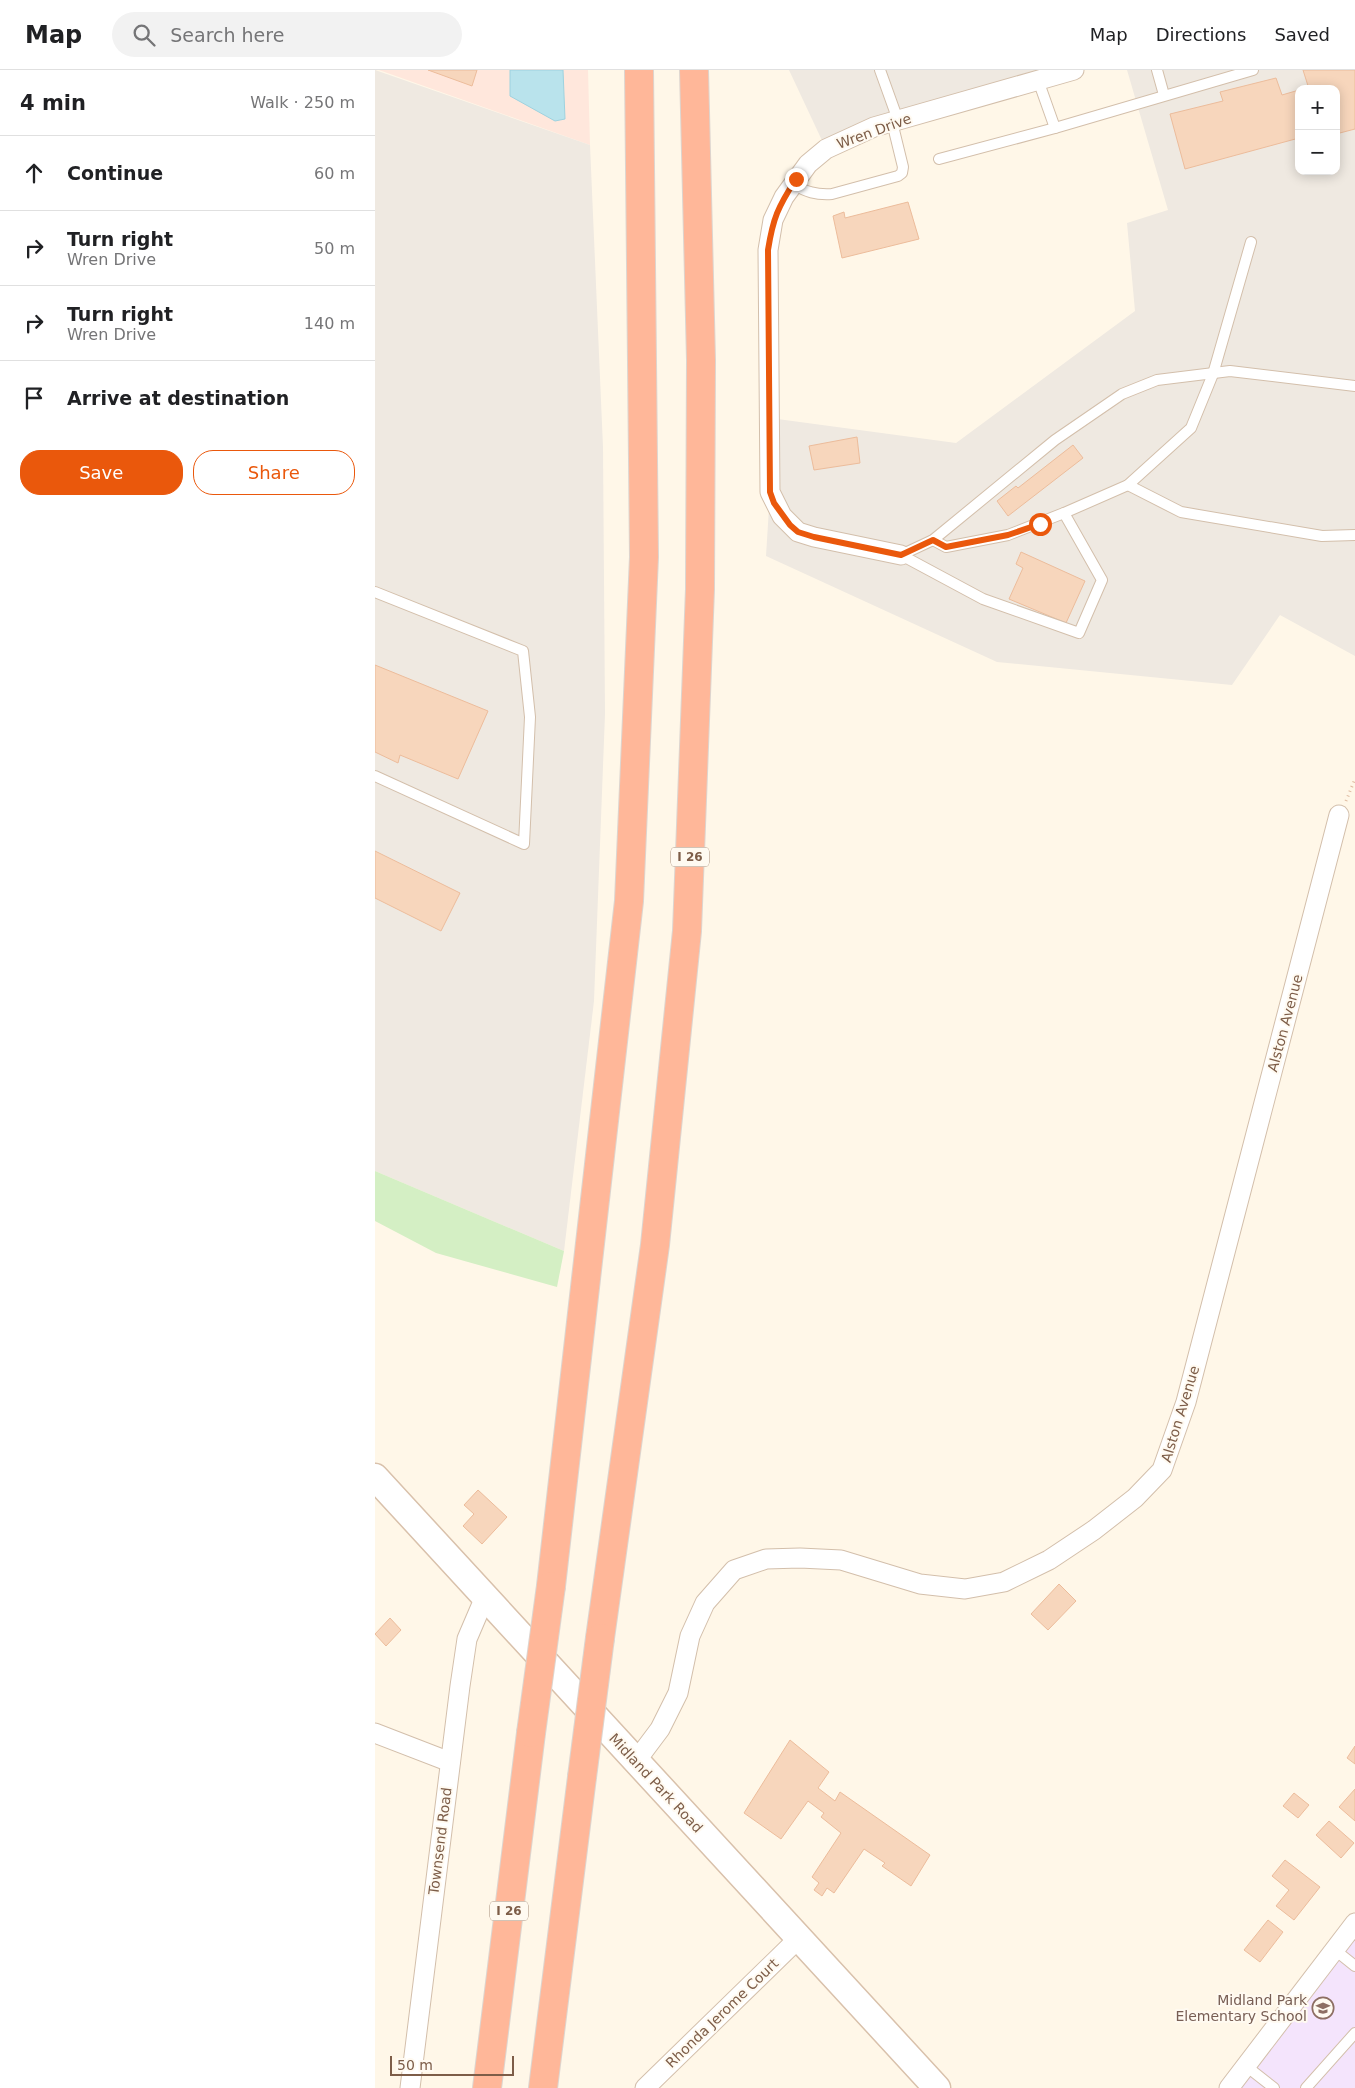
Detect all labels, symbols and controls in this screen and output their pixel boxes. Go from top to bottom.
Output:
search box [112,12,462,57]
text: Map [25,21,82,49]
icon: search [130,21,158,49]
text: Search here [170,24,284,46]
text: Map [1090,24,1128,45]
text: Directions [1156,24,1246,45]
text: Saved [1274,24,1330,45]
map controls [1295,85,1340,175]
button: + [1295,85,1340,130]
text: 4 min [20,91,86,115]
text: Walk · 250 m [250,93,355,112]
street label: Wren Drive [835,110,913,152]
button: − [1295,130,1340,175]
icon: ahead [20,159,48,187]
text: Continue [67,162,163,184]
text: 60 m [314,164,355,183]
route end [785,168,808,191]
text: Turn right [67,228,173,250]
icon: right [20,234,48,262]
text: 50 m [314,239,355,258]
text: Wren Drive [67,250,156,269]
text: Turn right [67,303,173,325]
icon: right [20,309,48,337]
text: 140 m [304,314,355,333]
text: Wren Drive [67,325,156,344]
icon: arrive [20,384,48,412]
text: Arrive at destination [67,387,289,409]
button: Save [20,450,183,495]
button: Share [193,450,355,495]
route start [1029,513,1052,536]
road number: I 26 [671,848,709,866]
street label: Alston Avenue [1264,973,1306,1073]
street label: Alston Avenue [1158,1364,1202,1464]
street label: Midland Park Road [606,1730,706,1836]
street label: Townsend Road [425,1786,455,1897]
road number: I 26 [490,1902,528,1920]
street label: Rhonda Jerome Court [663,1955,782,2071]
place label: Midland Park Elementary School [1175,1992,1308,2024]
school or university icon: Midland Park Elementary School [1311,1996,1335,2020]
scale bar [390,2053,514,2076]
text: 50 m [397,2057,433,2073]

